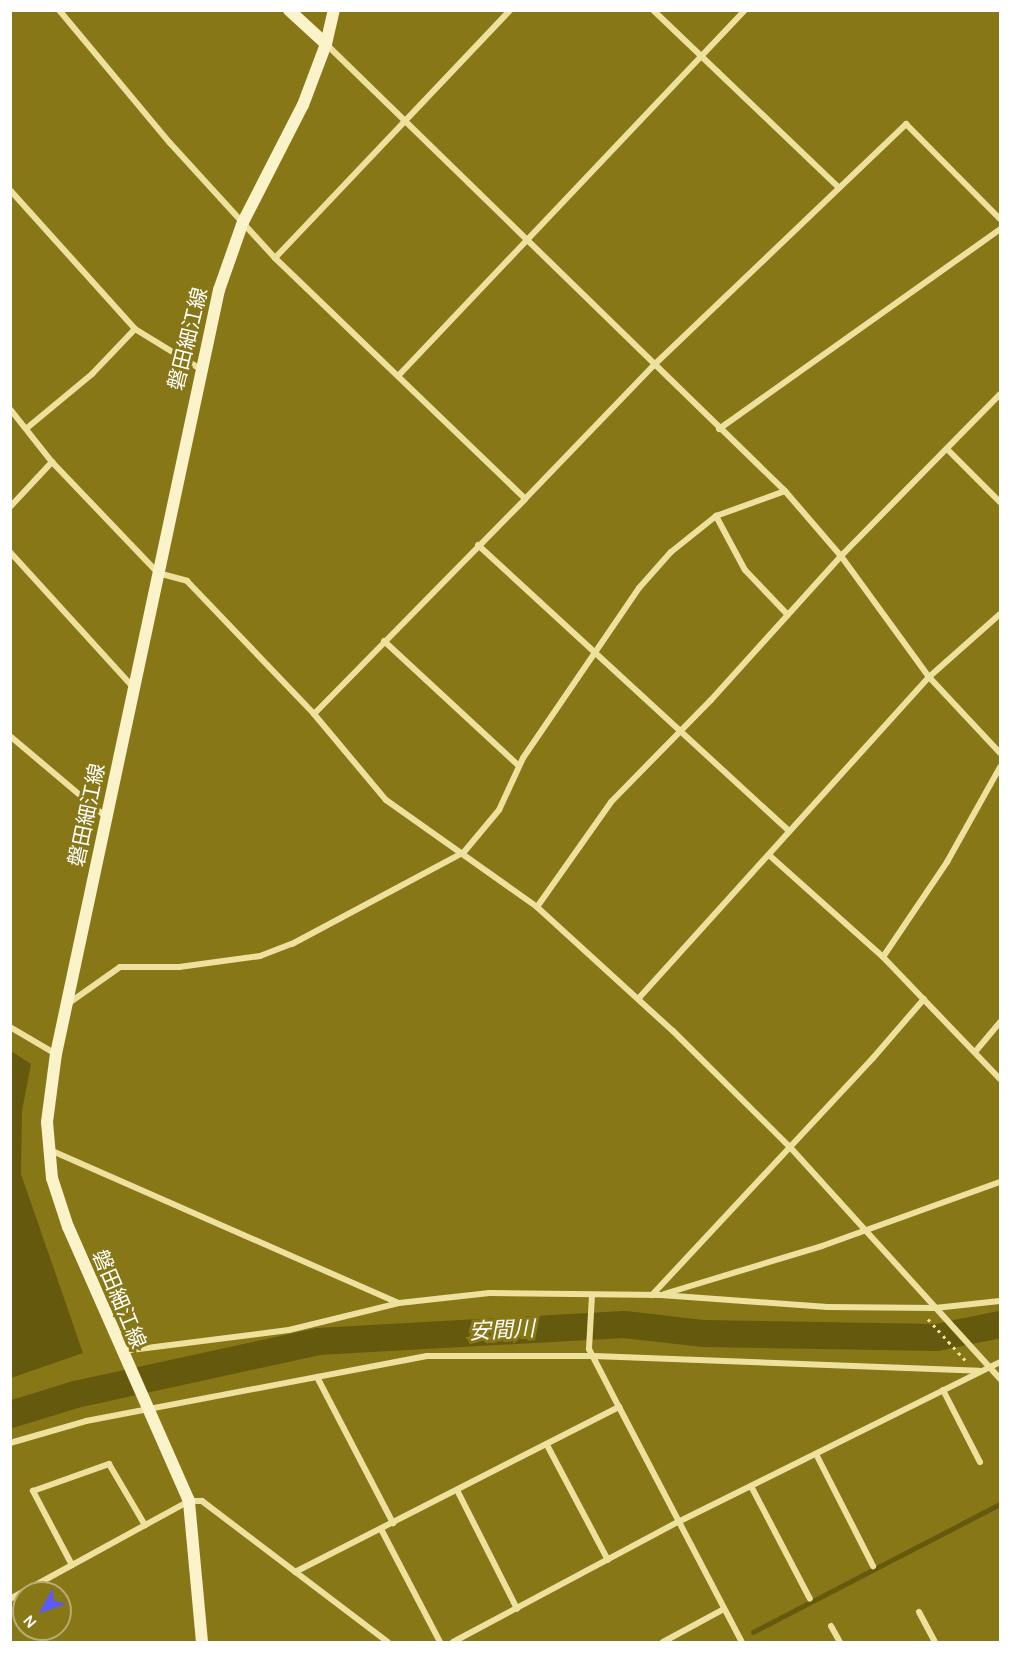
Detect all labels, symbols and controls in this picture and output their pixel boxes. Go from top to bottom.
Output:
street label: 磐田細江線 [163,285,213,393]
street label: 磐田細江線 [64,761,110,869]
street label: 磐田細江線 [87,1246,151,1352]
water label: 安間川 [468,1316,536,1346]
north arrow [12,1581,72,1641]
text: N [19,1611,40,1632]

